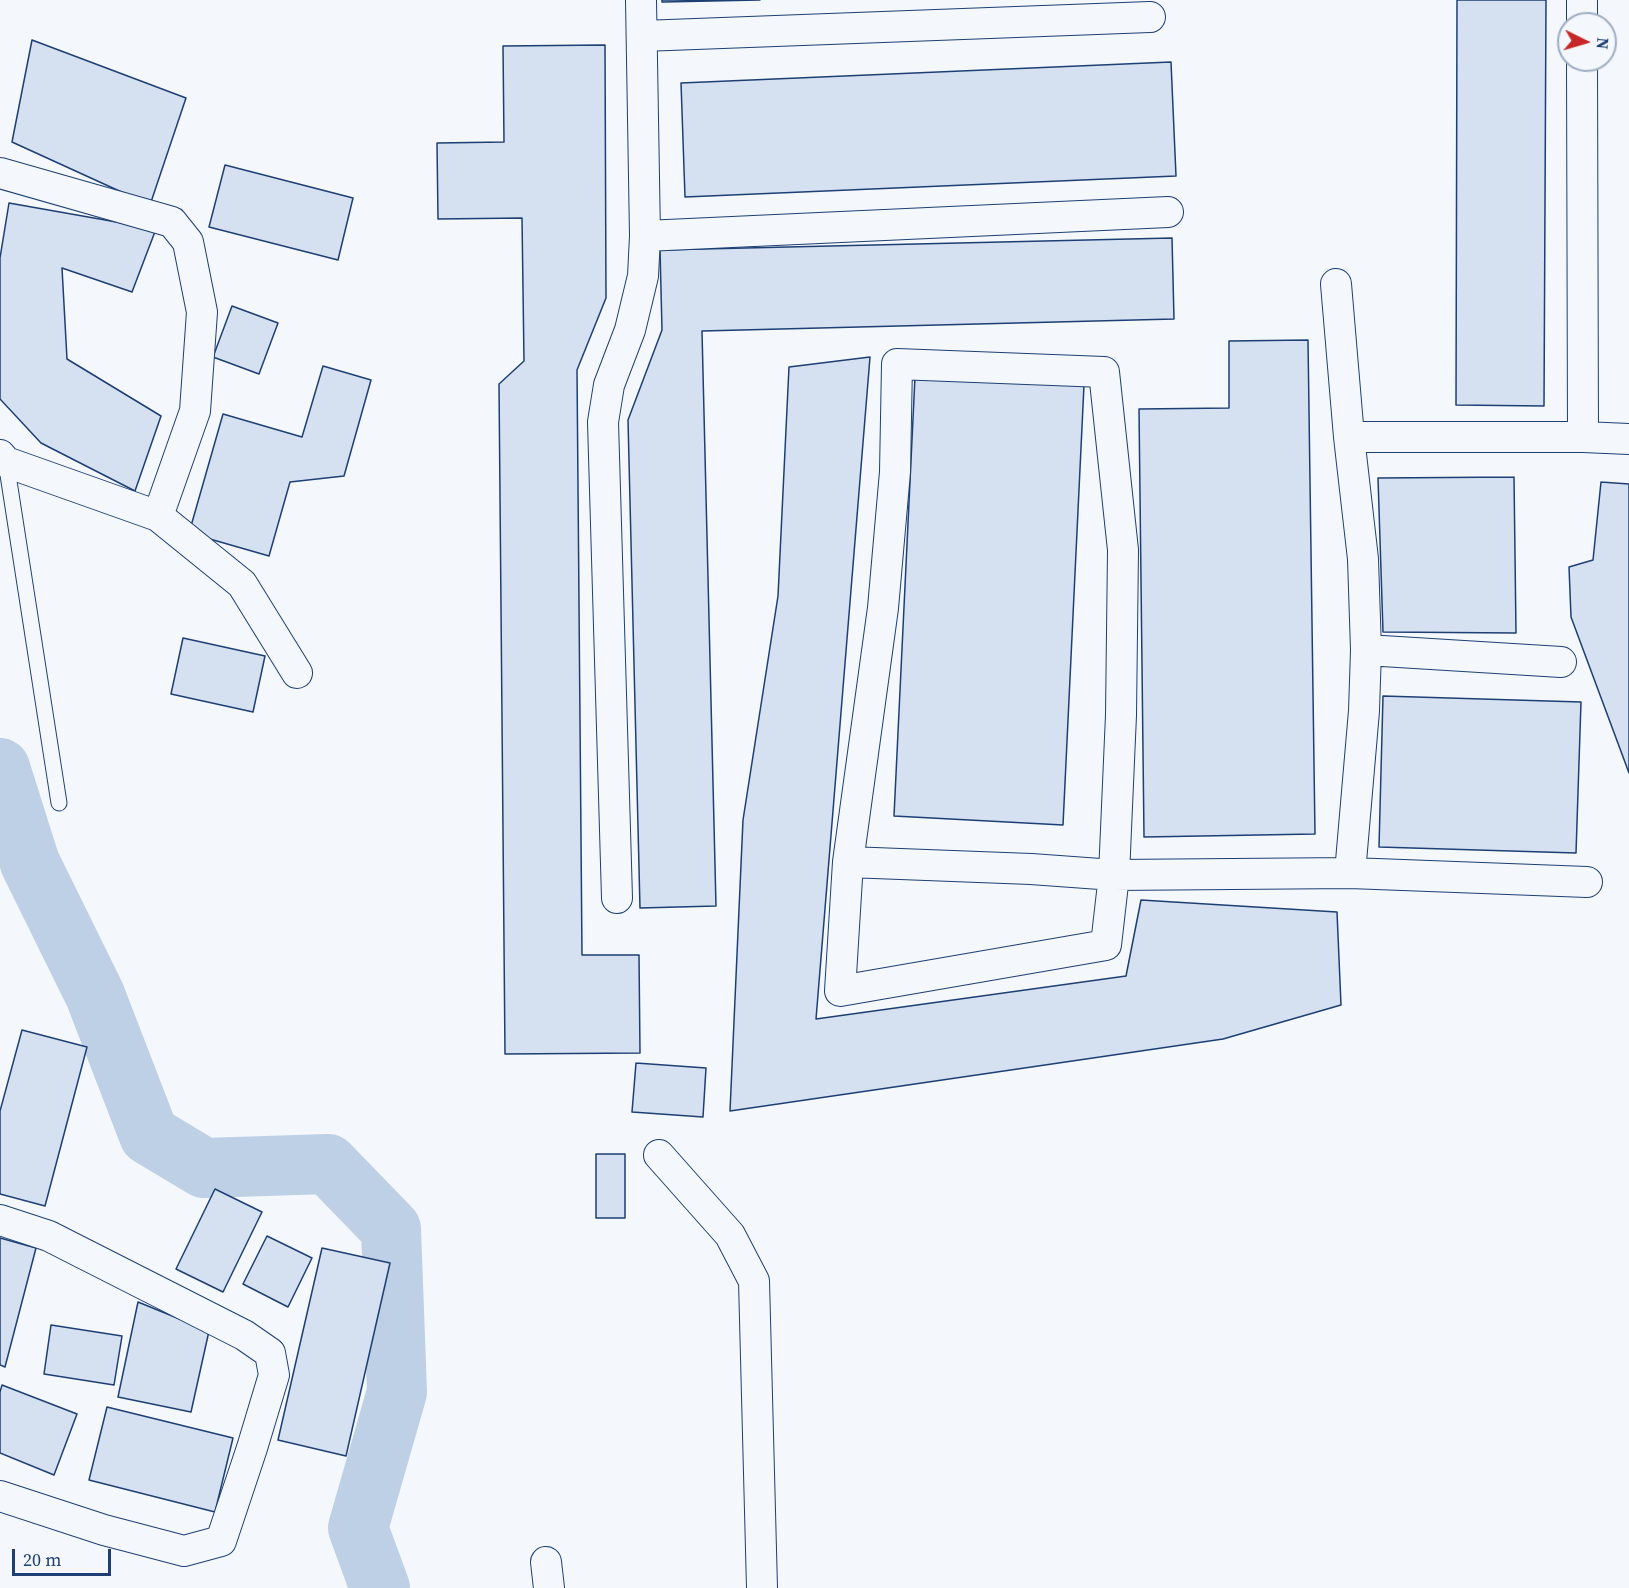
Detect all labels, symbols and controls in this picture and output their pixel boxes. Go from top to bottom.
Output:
north arrow [1557,12,1617,72]
text: N [1591,37,1614,50]
scale bar [15,1537,114,1575]
text: 20 m [23,1547,61,1572]

